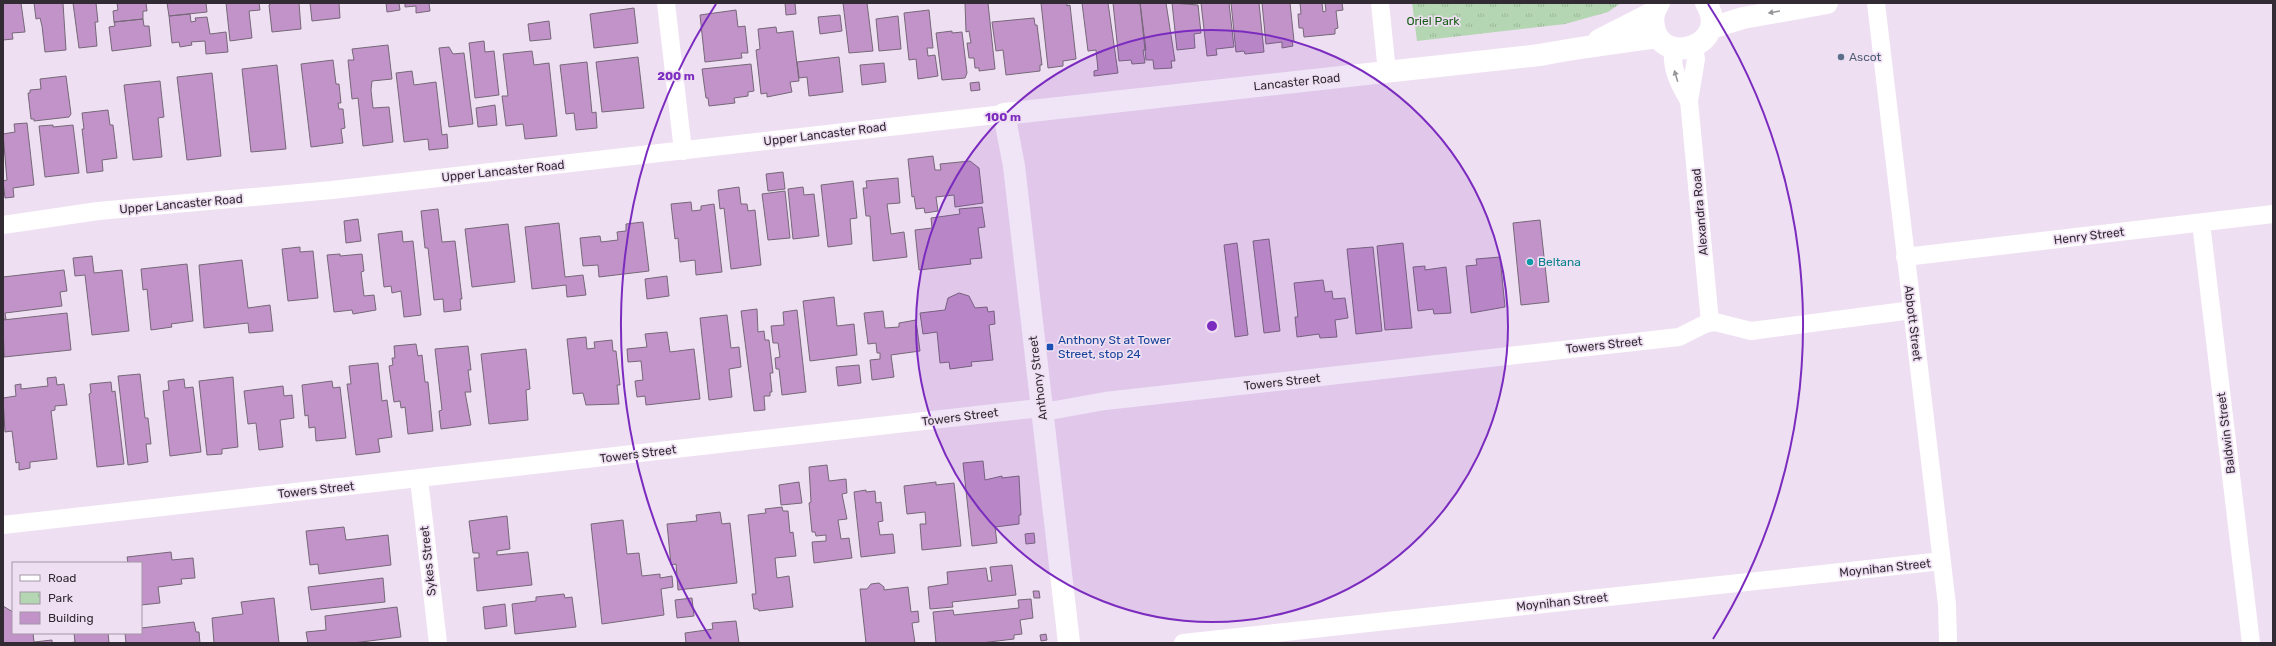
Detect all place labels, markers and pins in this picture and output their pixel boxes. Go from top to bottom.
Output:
place label: Ascot [1849,50,1882,64]
marker: Ascot [1836,52,1846,62]
place label: Beltana [1538,255,1581,269]
marker: Beltana [1525,257,1535,267]
centre of rings [1205,319,1219,333]
place label: Anthony St at Tower Street, stop 24 [1058,333,1171,361]
marker: Anthony St at Tower Street, stop 24 [1045,342,1055,352]

